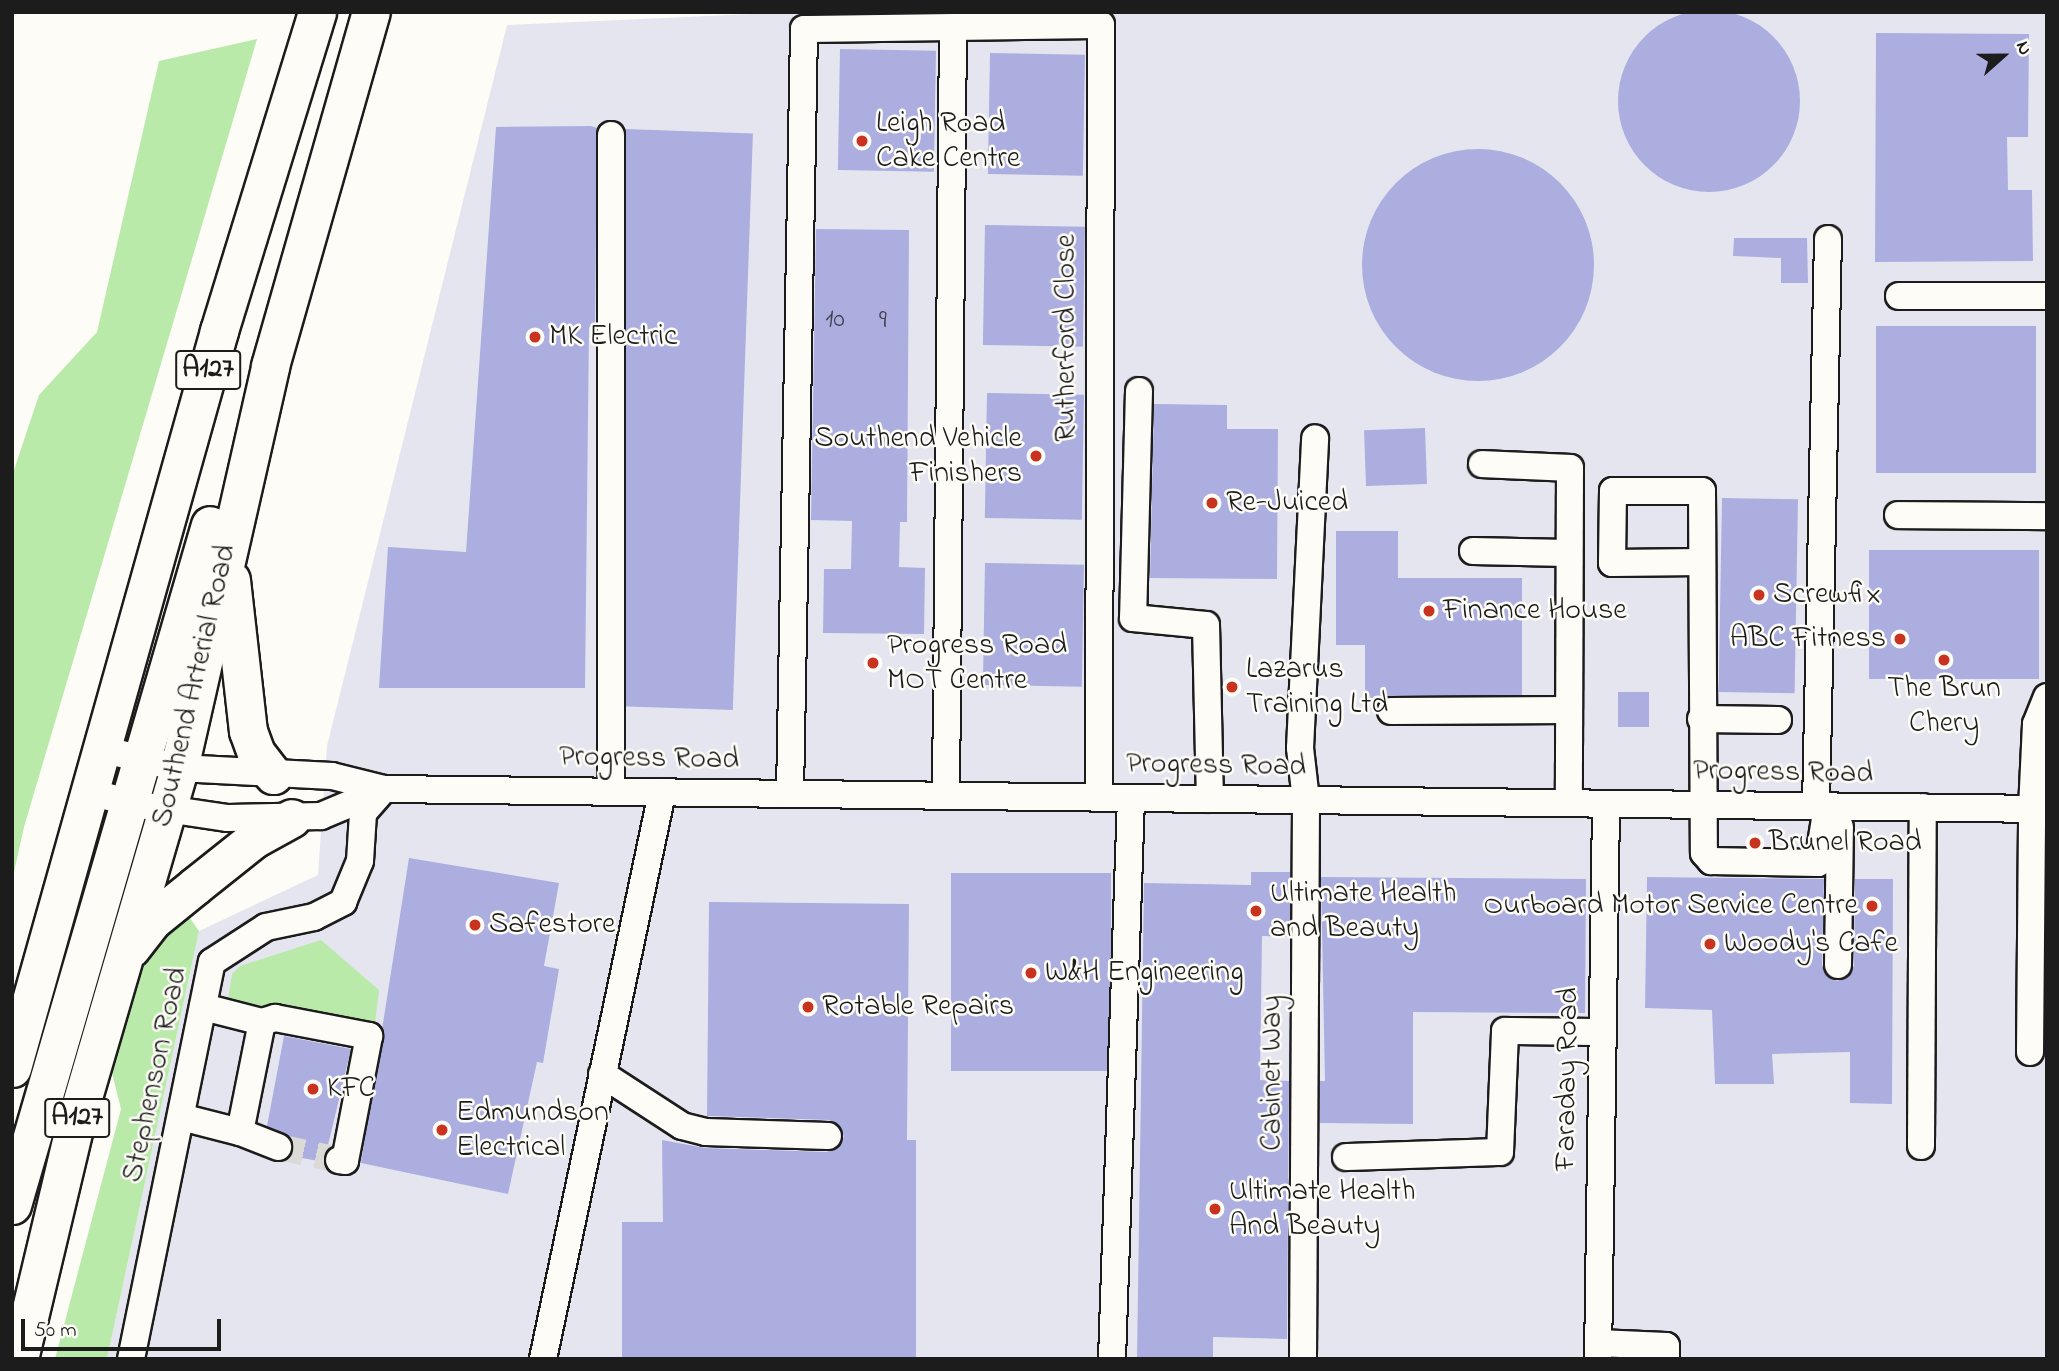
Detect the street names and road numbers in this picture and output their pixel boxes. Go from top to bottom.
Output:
street label: Rutherford Close [1049,234,1085,442]
road number: A127 [175,346,241,394]
street label: Southend Arterial Road [145,541,245,831]
street label: Progress Road [559,739,739,779]
street label: Progress Road [1126,746,1306,786]
street label: Progress Road [1693,753,1873,793]
street label: Stephenson Road [116,964,196,1186]
street label: Faraday Road [1548,987,1588,1171]
street label: Cabinet Way [1255,995,1291,1151]
road number: A127 [44,1094,110,1142]

